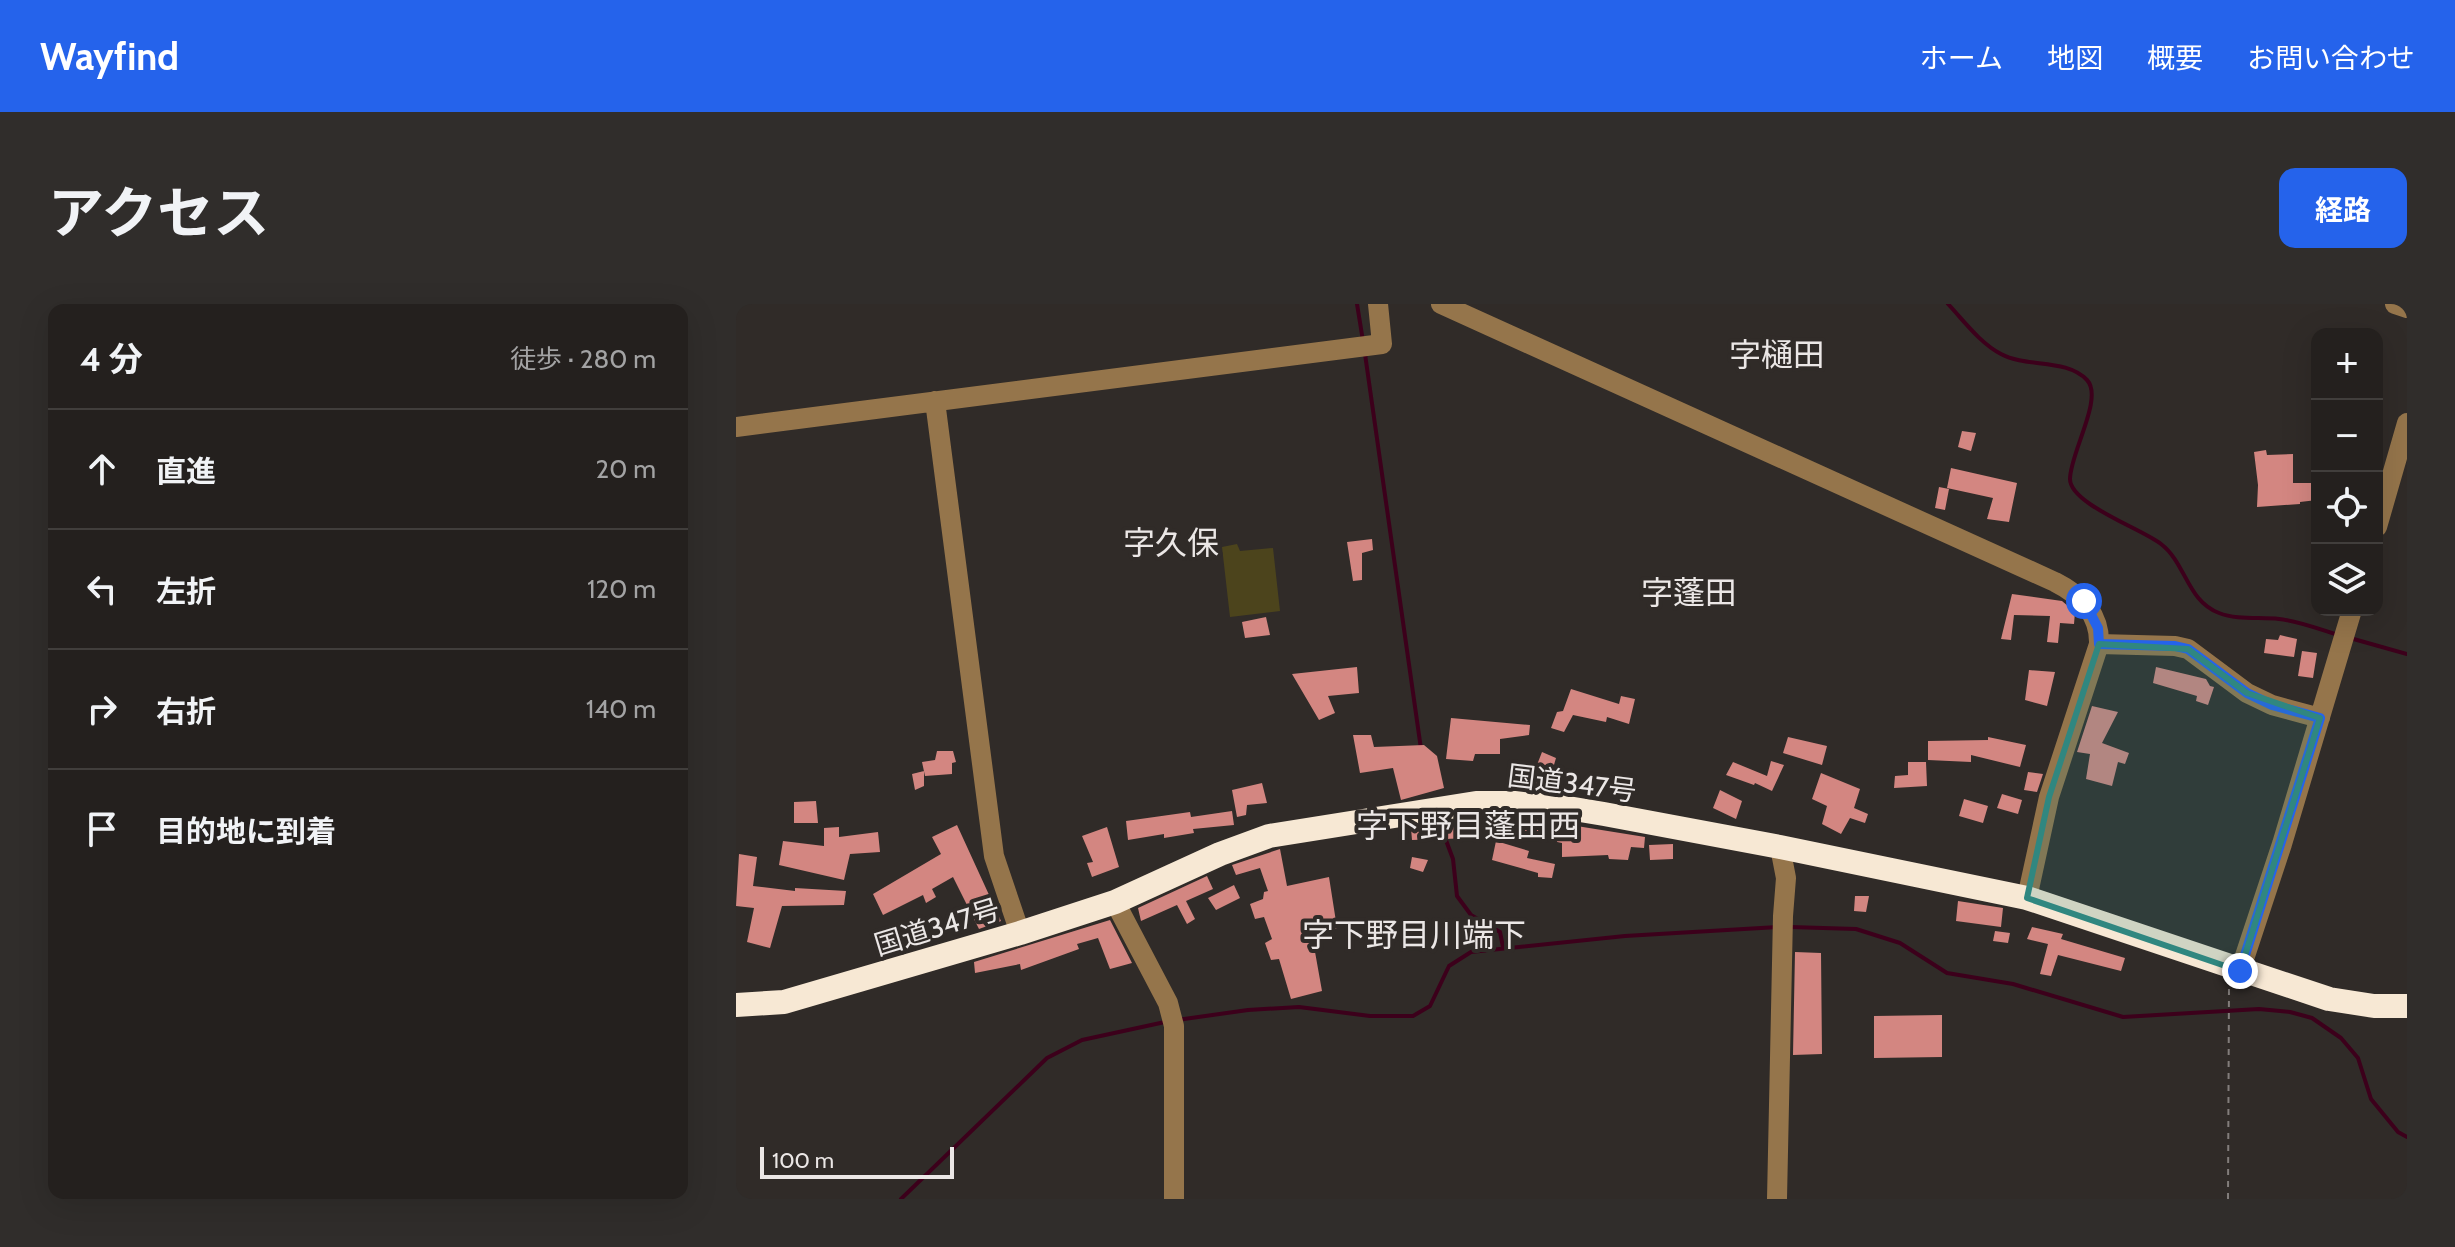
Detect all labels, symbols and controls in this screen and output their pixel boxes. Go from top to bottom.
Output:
text: Wayfind [40,33,179,80]
text: ホーム [1920,41,2003,75]
text: 地図 [2047,41,2103,75]
text: 概要 [2147,41,2203,75]
text: お問い合わせ [2247,41,2415,75]
button: 経路 [2279,168,2407,248]
text: アクセス [48,179,269,247]
map controls [2311,328,2383,616]
button: + [2311,328,2383,400]
district label: 字樋田 [1729,335,1825,374]
text: 4 分 [80,338,143,380]
text: 徒歩 · 280 m [510,343,656,375]
button: − [2311,400,2383,472]
icon: ahead [80,447,124,491]
text: 直進 [156,453,216,490]
text: 20 m [596,453,656,485]
button: locate [2311,472,2383,544]
district label: 字久保 [1123,523,1219,562]
button: layers [2311,544,2383,616]
icon: left [80,567,124,611]
text: 左折 [156,573,216,610]
text: 120 m [587,573,656,605]
district label: 字蓬田 [1641,573,1737,612]
route start [2066,583,2102,619]
icon: right [80,687,124,731]
text: 右折 [156,693,216,730]
text: 140 m [586,693,656,725]
street label: 国道347号 [1506,758,1638,808]
district label: 字下野目蓬田西 [1356,806,1580,845]
icon: arrive [80,807,124,851]
text: 目的地に到着 [156,813,336,850]
street label: 国道347号 [870,892,1004,962]
district label: 字下野目川端下 [1302,915,1526,954]
route end [2222,953,2258,989]
scale bar [760,1143,954,1179]
text: 100 m [772,1147,834,1174]

